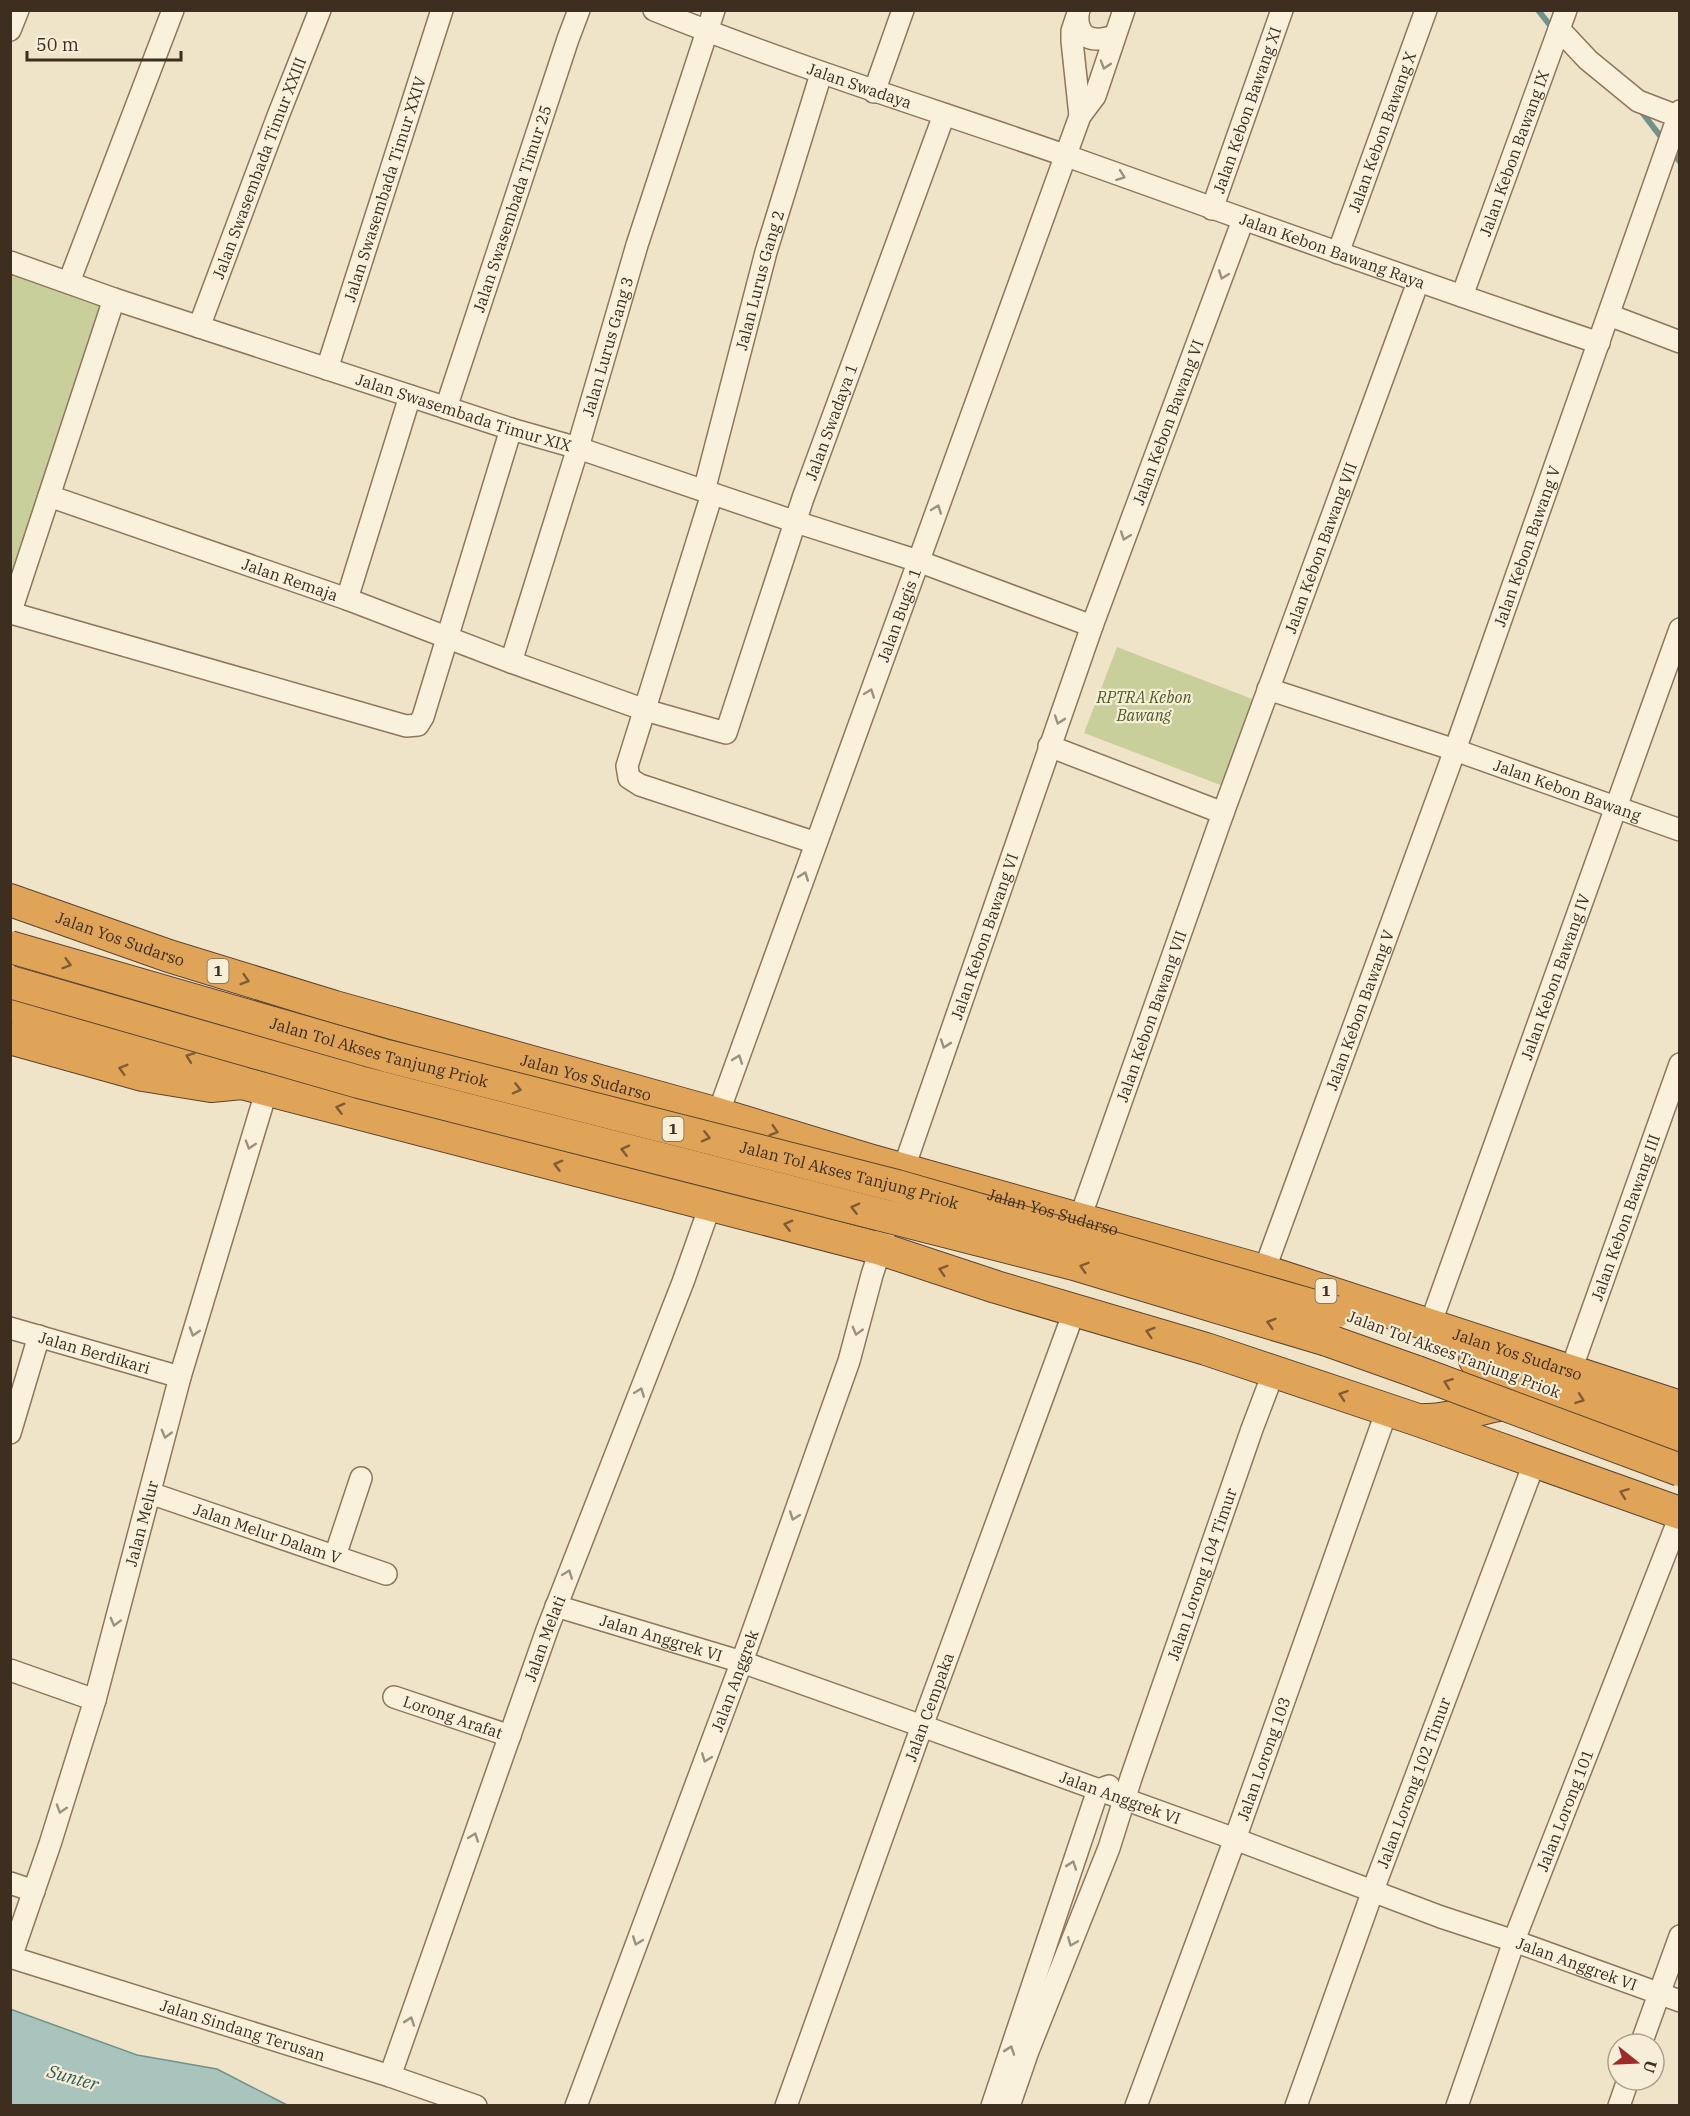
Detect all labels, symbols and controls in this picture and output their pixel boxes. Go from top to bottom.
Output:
scale bar [27,24,182,62]
street label: Jalan Kebon Bawang XI [1208,24,1285,196]
text: 50 m [36,33,79,56]
street label: Jalan Kebon Bawang X [1344,48,1420,215]
street label: Jalan Swasembada Timur XXIII [208,54,310,282]
street label: Jalan Swadaya [805,58,915,113]
one-way arrow [1100,59,1112,70]
street label: Jalan Kebon Bawang IX [1475,67,1553,239]
street label: Jalan Swasembada Timur XXIV [339,74,430,304]
street label: Jalan Swasembada Timur 25 [468,102,555,315]
one-way arrow [1115,168,1126,181]
street label: Jalan Lurus Gang 2 [731,208,788,352]
street label: Jalan Kebon Bawang Raya [1237,209,1428,293]
one-way arrow [1217,269,1230,280]
street label: Jalan Lurus Gang 3 [578,274,637,418]
street label: Jalan Kebon Bawang VI [1128,337,1208,508]
street label: Jalan Swadaya 1 [800,361,862,483]
street label: Jalan Swasembada Timur XIX [353,369,574,456]
street label: Jalan Kebon Bawang VII [1280,460,1361,636]
street label: Jalan Kebon Bawang V [1489,463,1564,629]
one-way arrow [929,505,942,515]
one-way arrow [1120,530,1133,541]
street label: Jalan Remaja [239,553,341,605]
street label: Jalan Bugis 1 [873,565,925,665]
park label: RPTRA Kebon Bawang [1096,687,1192,725]
one-way arrow [863,688,876,699]
one-way arrow [1053,714,1066,724]
street label: Jalan Kebon Bawang [1491,755,1644,825]
street label: Jalan Kebon Bawang VI [946,850,1022,1022]
one-way arrow [796,871,809,882]
street label: Jalan Kebon Bawang IV [1516,891,1594,1062]
street label: Jalan Yos Sudarso [53,907,187,970]
street label: Jalan Kebon Bawang V [1321,927,1398,1093]
street label: Jalan Kebon Bawang VII [1112,928,1191,1105]
one-way arrow [61,957,72,969]
road number: 1 [208,959,228,983]
one-way arrow [239,973,250,985]
street label: Jalan Tol Akses Tanjung Priok [268,1013,491,1092]
one-way arrow [940,1038,953,1049]
street label: Jalan Yos Sudarso [519,1049,654,1105]
one-way arrow [186,1051,196,1064]
one-way arrow [730,1055,743,1065]
one-way arrow [118,1064,129,1076]
one-way arrow [512,1082,522,1095]
one-way arrow [335,1102,345,1115]
road number: 1 [662,1117,684,1141]
one-way arrow [768,1124,779,1136]
one-way arrow [701,1130,711,1143]
street label: Jalan Kebon Bawang III [1587,1131,1664,1303]
street label: Jalan Tol Akses Tanjung Priok [738,1136,962,1213]
one-way arrow [245,1139,257,1150]
one-way arrow [620,1145,631,1157]
one-way arrow [554,1160,564,1173]
street label: Jalan Yos Sudarso [986,1184,1121,1240]
one-way arrow [850,1203,860,1216]
one-way arrow [783,1219,793,1232]
one-way arrow [1079,1262,1090,1274]
one-way arrow [938,1264,949,1277]
road number: 1 [1316,1279,1336,1303]
street label: Jalan Tol Akses Tanjung Priok [1345,1306,1564,1402]
one-way arrow [1266,1318,1277,1330]
street label: Jalan Yos Sudarso [1451,1323,1585,1384]
one-way arrow [852,1325,864,1336]
one-way arrow [189,1326,201,1337]
street label: Jalan Berdikari [37,1327,153,1378]
one-way arrow [1145,1327,1156,1339]
one-way arrow [1443,1378,1454,1390]
one-way arrow [633,1388,645,1399]
one-way arrow [1338,1390,1349,1403]
one-way arrow [1574,1392,1585,1405]
one-way arrow [160,1429,173,1439]
street label: Jalan Melur [121,1478,162,1568]
street label: Jalan Lorong 104 Timur [1163,1485,1241,1663]
one-way arrow [1620,1488,1630,1501]
street label: Jalan Melur Dalam V [191,1499,344,1568]
one-way arrow [789,1510,802,1521]
one-way arrow [561,1569,574,1580]
street label: Jalan Melati [520,1593,570,1684]
street label: Jalan Anggrek VI [598,1610,725,1666]
one-way arrow [110,1617,123,1627]
street label: Jalan Anggrek [707,1626,763,1734]
street label: Jalan Cempaka [900,1649,958,1764]
street label: Lorong Arafat [400,1691,505,1743]
street label: Jalan Lorong 103 [1232,1694,1295,1823]
street label: Jalan Lorong 102 Timur [1372,1694,1455,1871]
street label: Jalan Lorong 101 [1532,1746,1598,1874]
one-way arrow [701,1752,713,1763]
street label: Jalan Anggrek VI [1057,1767,1183,1829]
one-way arrow [56,1803,68,1814]
one-way arrow [467,1832,480,1842]
one-way arrow [1065,1860,1078,1871]
street label: Jalan Anggrek VI [1514,1933,1640,1995]
one-way arrow [632,1935,645,1946]
one-way arrow [1067,1935,1079,1946]
street label: Jalan Sindang Terusan [158,1995,328,2065]
one-way arrow [402,2016,415,2026]
north arrow [1606,2032,1666,2092]
one-way arrow [1003,2045,1016,2056]
text: U [1639,2058,1662,2076]
water label: Sunter [44,2059,103,2096]

